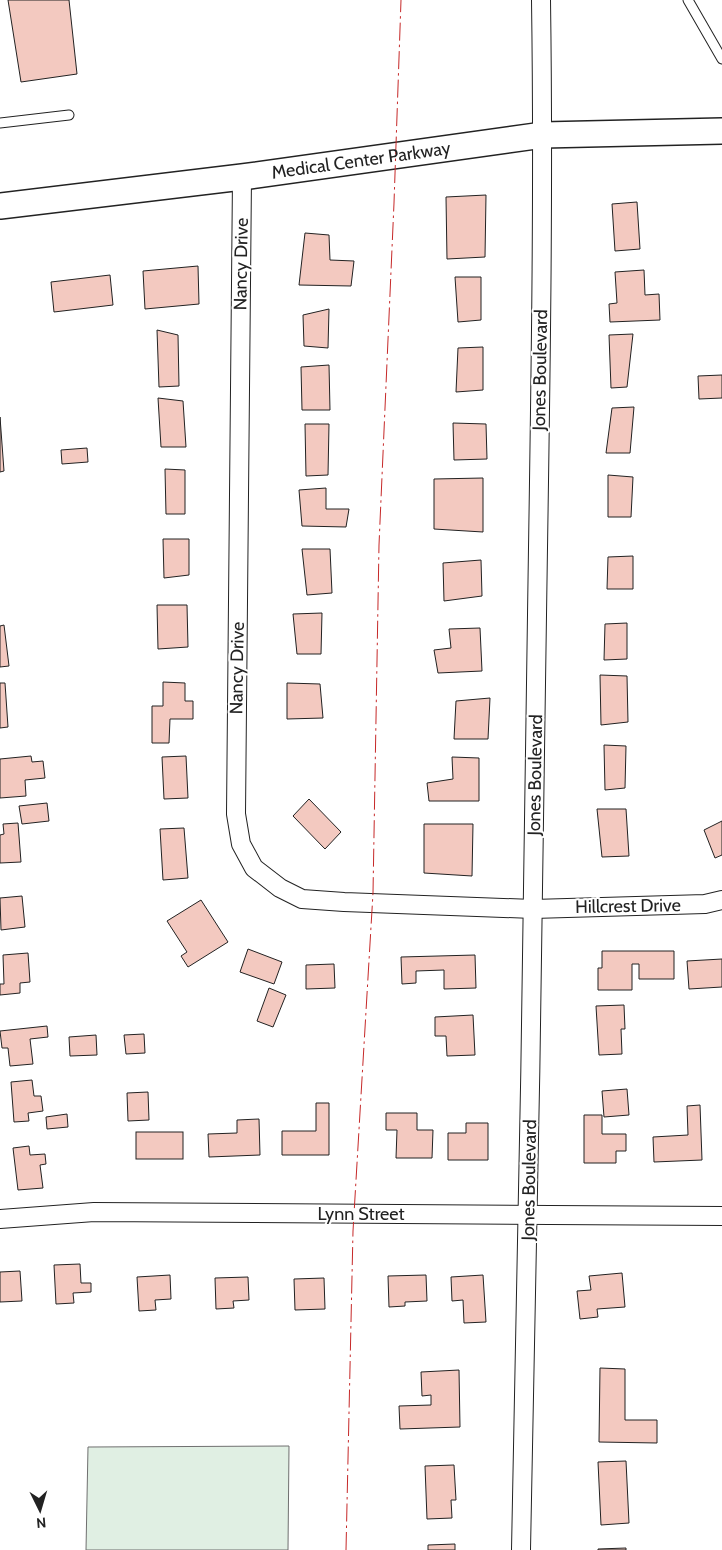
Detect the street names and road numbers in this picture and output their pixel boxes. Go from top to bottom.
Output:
street label: Medical Center Parkway [270,137,452,184]
street label: Nancy Drive [229,217,253,311]
street label: Jones Boulevard [528,309,552,432]
street label: Nancy Drive [225,621,249,715]
street label: Jones Boulevard [523,714,547,837]
street label: Hillcrest Drive [575,894,681,918]
street label: Jones Boulevard [517,1119,541,1242]
street label: Lynn Street [317,1203,405,1225]

